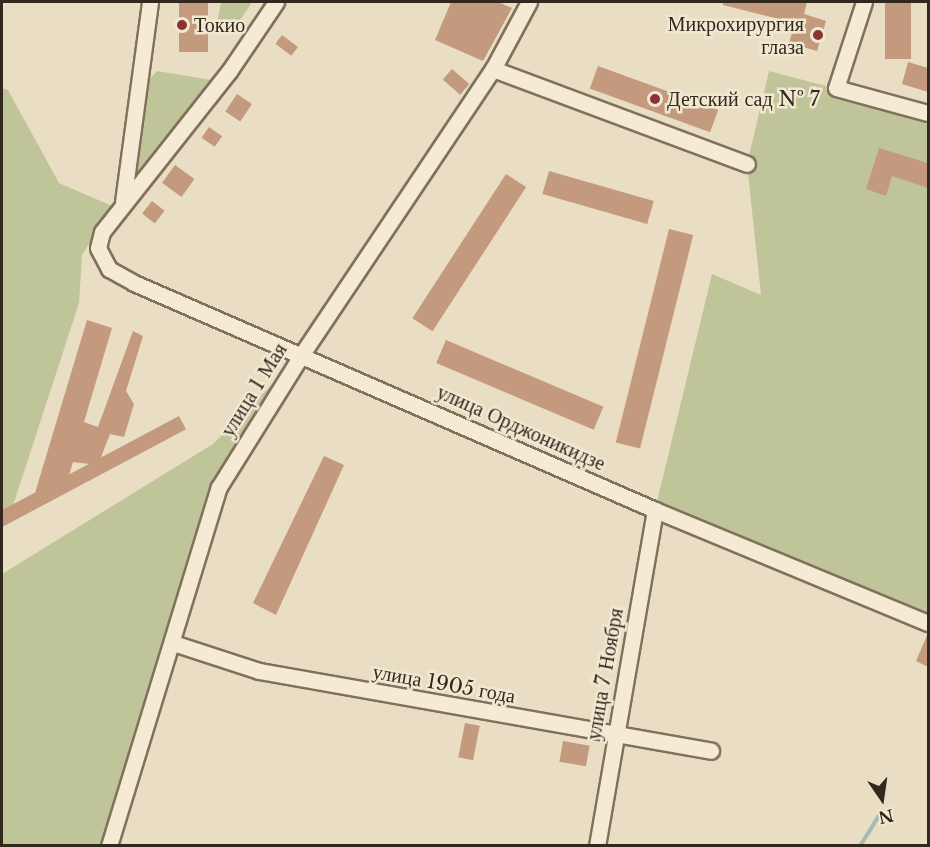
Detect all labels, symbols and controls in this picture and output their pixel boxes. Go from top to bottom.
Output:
place label: Микрохирургия глаза [668,12,804,59]
place label: Токио [194,13,245,37]
marker: Токио [175,18,189,32]
marker: Микрохирургия глаза [809,26,827,44]
place label: Детский сад № 7 [667,87,820,111]
marker: Детский сад № 7 [648,92,662,106]
street label: улица 1 Мая [216,339,292,441]
street label: улица Орджоникидзе [433,380,609,476]
street label: улица 7 Ноября [582,606,628,742]
street label: улица 1905 года [371,660,517,708]
north arrow [852,769,912,829]
text: N [876,805,896,828]

